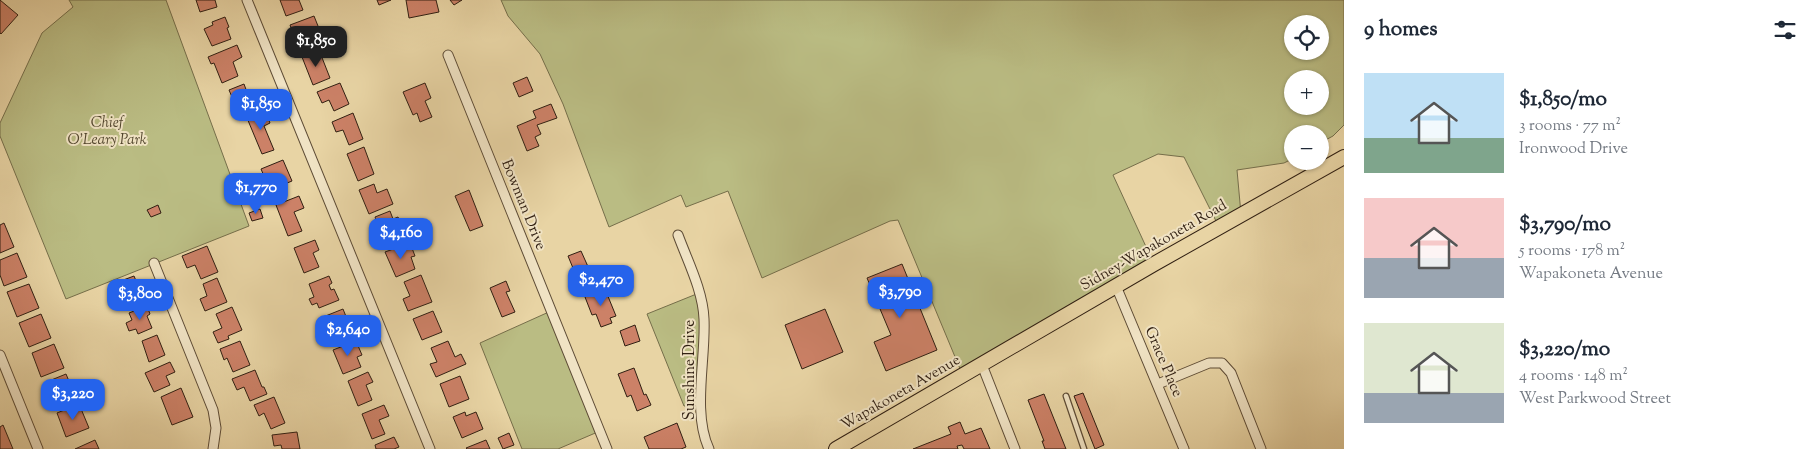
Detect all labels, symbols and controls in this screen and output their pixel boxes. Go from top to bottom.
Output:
map controls [1284,15,1329,170]
button: locate [1284,15,1329,60]
text: 9 homes [1364,15,1437,45]
icon: filters [1771,16,1799,44]
pin: $1,850 [275,26,357,68]
text: $1,850 [296,30,336,53]
button: + [1284,70,1329,115]
text: $1,850/mo [1519,85,1607,115]
pin: $1,850 [220,88,302,131]
text: $1,850 [241,93,281,116]
icon: home [1404,93,1464,153]
park label: Chief O'Leary Park [68,113,147,151]
text: 3 rooms · 77 m² [1519,115,1621,138]
button: − [1284,125,1329,170]
text: Ironwood Drive [1519,138,1628,161]
street label: Bowman Drive [495,157,551,253]
pin: $1,770 [215,172,297,215]
text: $1,770 [235,177,277,200]
street label: Sidney-Wapakoneta Road [1077,195,1232,297]
text: $3,790/mo [1519,210,1611,240]
pin: $4,160 [360,218,442,260]
icon: home [1404,218,1464,278]
text: $4,160 [380,222,422,245]
text: 5 rooms · 178 m² [1519,240,1625,263]
text: Wapakoneta Avenue [1519,263,1663,286]
pin: $2,470 [560,264,642,307]
text: $2,470 [579,269,623,292]
pin: $3,790 [859,276,941,319]
pin: $3,800 [99,278,181,321]
text: $3,790 [879,281,921,304]
text: $3,800 [118,283,162,306]
pin: $2,640 [307,314,389,357]
text: $2,640 [326,319,370,342]
street label: Sunshine Drive [680,320,701,420]
street label: Grace Place [1139,324,1187,400]
text: $3,220/mo [1519,335,1610,365]
icon: home [1404,343,1464,403]
street label: Wapakoneta Avenue [837,350,965,436]
text: 4 rooms · 148 m² [1519,365,1628,388]
pin: $3,220 [32,378,114,421]
text: $3,220 [52,383,94,406]
text: West Parkwood Street [1519,388,1671,411]

